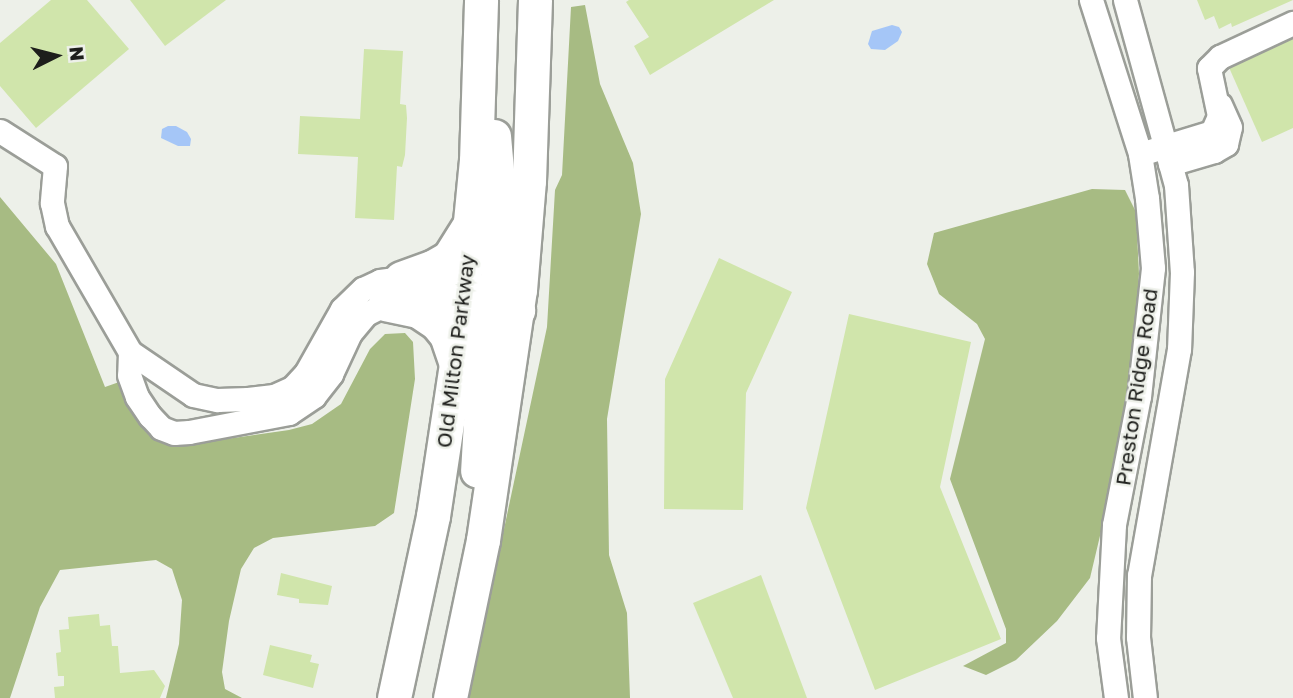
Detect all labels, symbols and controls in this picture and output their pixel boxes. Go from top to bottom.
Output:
north arrow [21,21,91,91]
text: N [65,45,90,62]
street label: Old Milton Parkway [431,253,479,449]
street label: Preston Ridge Road [1110,287,1162,487]

